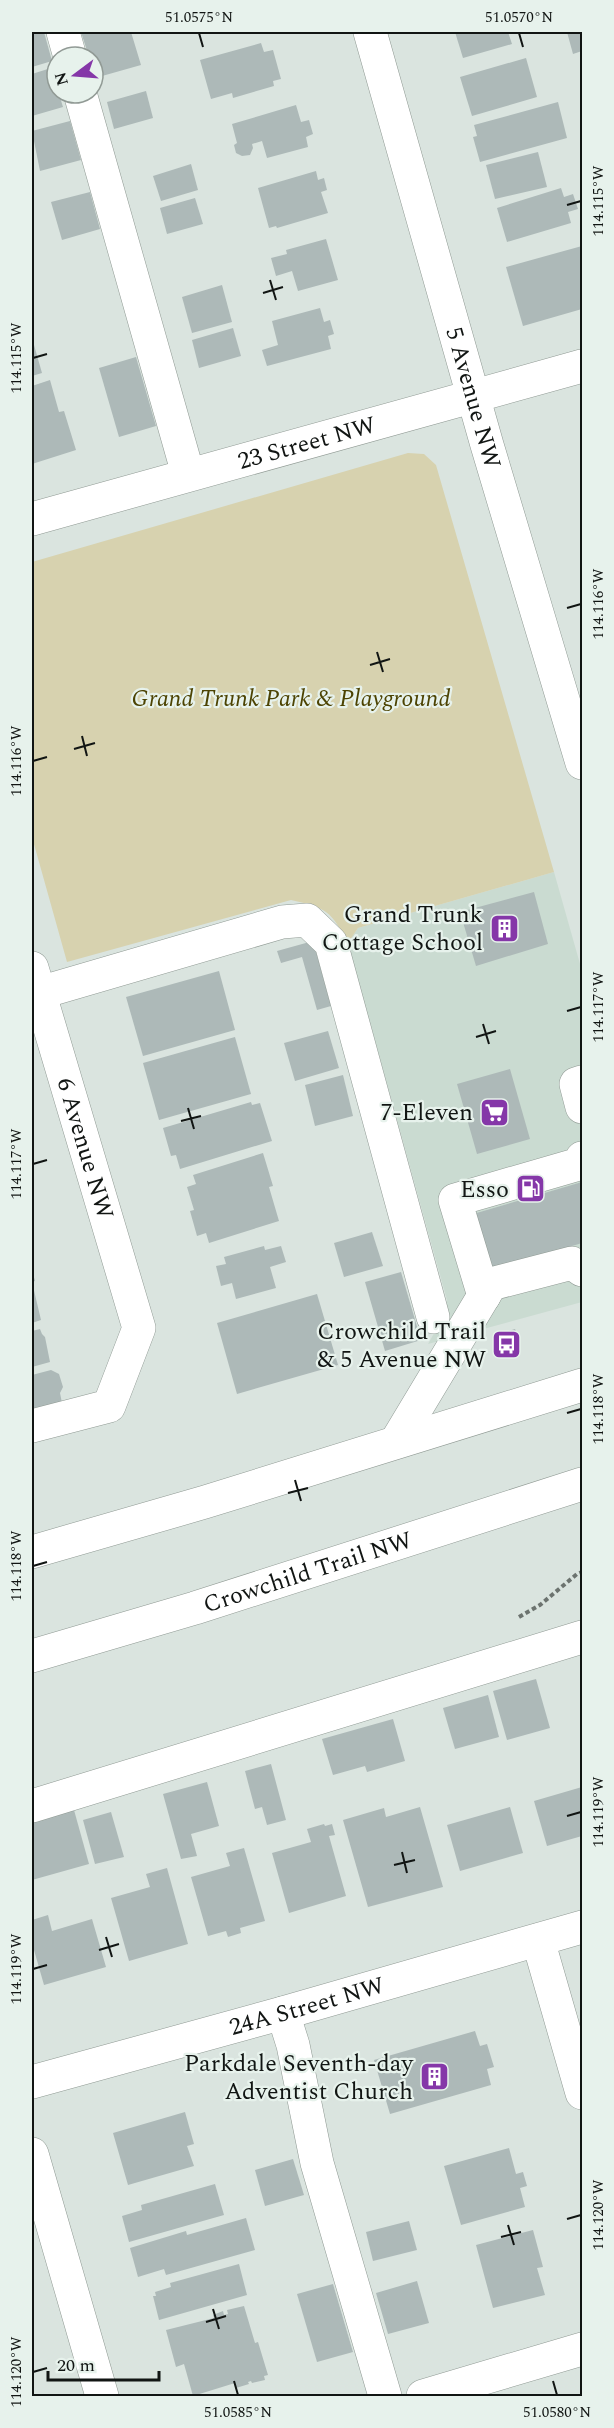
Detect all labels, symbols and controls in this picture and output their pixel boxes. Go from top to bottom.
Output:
text: 51.0575°N [165,6,233,29]
text: 51.0570°N [485,6,553,29]
north arrow [45,45,105,105]
text: N [48,69,75,88]
text: 114.115°W [587,165,610,236]
text: 114.115°W [5,322,28,393]
street label: 5 Avenue NW [435,323,510,474]
street label: 23 Street NW [234,407,380,480]
text: 114.116°W [587,568,610,639]
park label: Grand Trunk Park & Playground [131,681,451,717]
text: 114.116°W [5,725,28,796]
place label: Grand Trunk Cottage School [322,897,483,961]
building icon: Grand Trunk Cottage School [488,912,520,944]
text: 114.117°W [587,971,610,1042]
street label: 6 Avenue NW [47,1074,123,1224]
place label: 7-Eleven [381,1095,473,1131]
supermarket icon: 7-Eleven [478,1096,510,1128]
text: 114.117°W [5,1128,28,1199]
place label: Esso [460,1172,509,1208]
fuel station icon: Esso [514,1173,546,1205]
place label: Crowchild Trail & 5 Avenue NW [317,1314,486,1378]
bus stop icon: Crowchild Trail & 5 Avenue NW [491,1329,523,1361]
text: 114.118°W [587,1373,610,1444]
street label: Crowchild Trail NW [199,1522,417,1623]
text: 114.118°W [5,1530,28,1601]
text: 114.119°W [587,1776,610,1847]
text: 114.119°W [5,1933,28,2004]
street label: 24A Street NW [225,1968,389,2046]
place label: Parkdale Seventh-day Adventist Church [184,2046,414,2110]
building icon: Parkdale Seventh-day Adventist Church [418,2061,450,2093]
text: 114.120°W [587,2179,610,2250]
text: 114.120°W [5,2336,28,2407]
scale bar [48,2344,159,2382]
text: 20 m [57,2352,95,2379]
text: 51.0585°N [204,2401,272,2424]
text: 51.0580°N [523,2401,591,2424]

